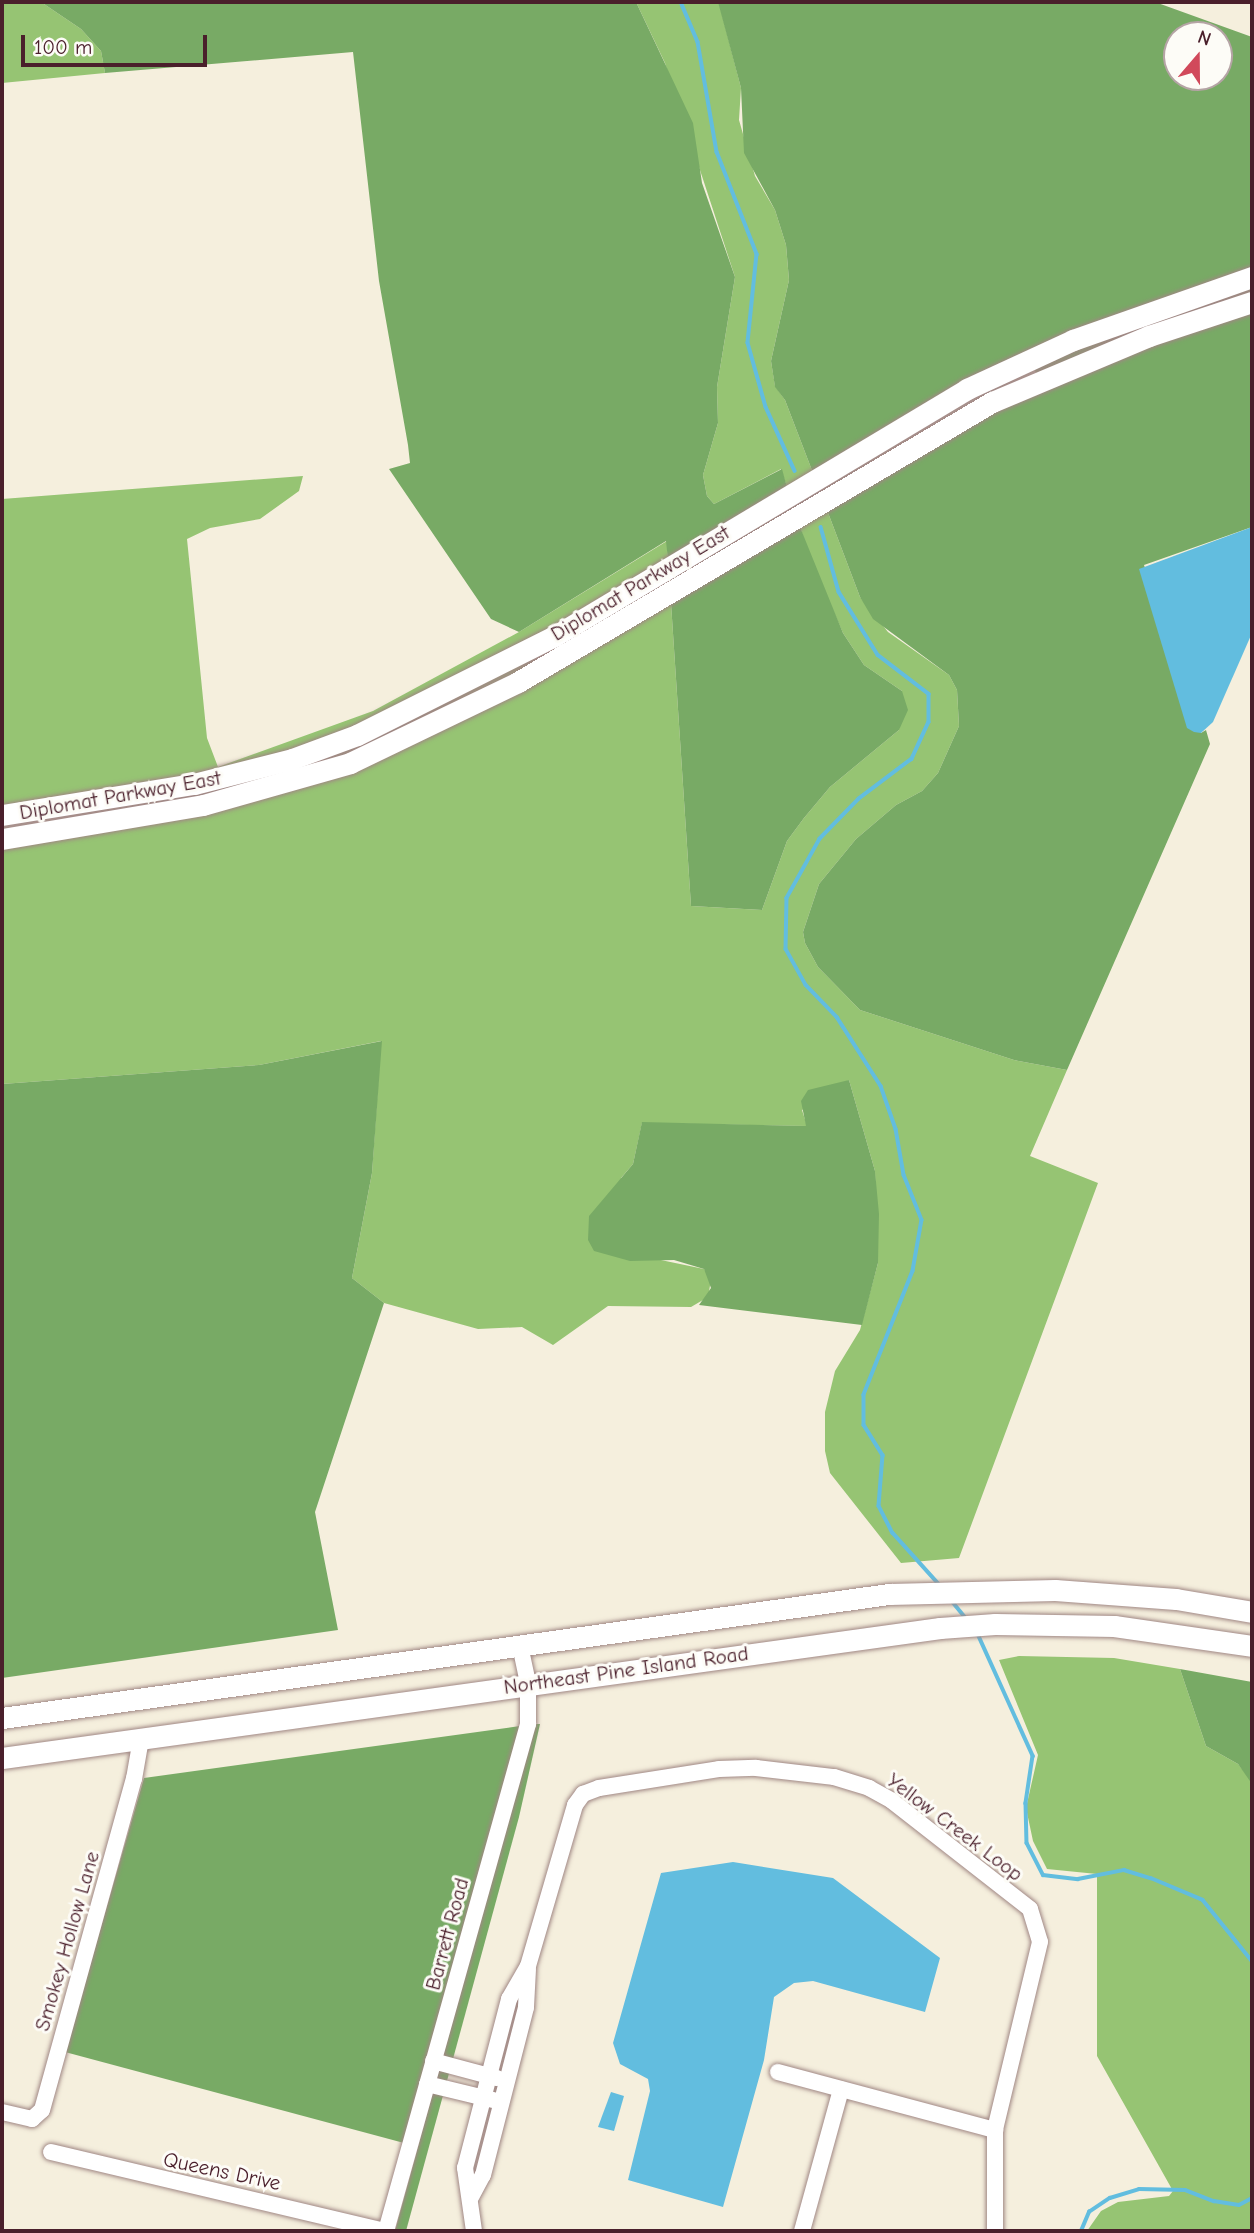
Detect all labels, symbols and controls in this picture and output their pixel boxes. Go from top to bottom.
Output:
scale bar [24,21,210,65]
north arrow [1163,21,1233,91]
text: N [1195,26,1214,51]
text: 100 m [34,35,92,59]
street label: Diplomat Parkway East [546,520,734,646]
street label: Diplomat Parkway East [17,765,223,825]
street label: Northeast Pine Island Road [502,1640,750,1700]
street label: Yellow Creek Loop [882,1768,1028,1886]
street label: Smokey Hollow Lane [29,1848,105,2034]
street label: Barrett Road [420,1875,474,1993]
street label: Queens Drive [161,2146,283,2196]

